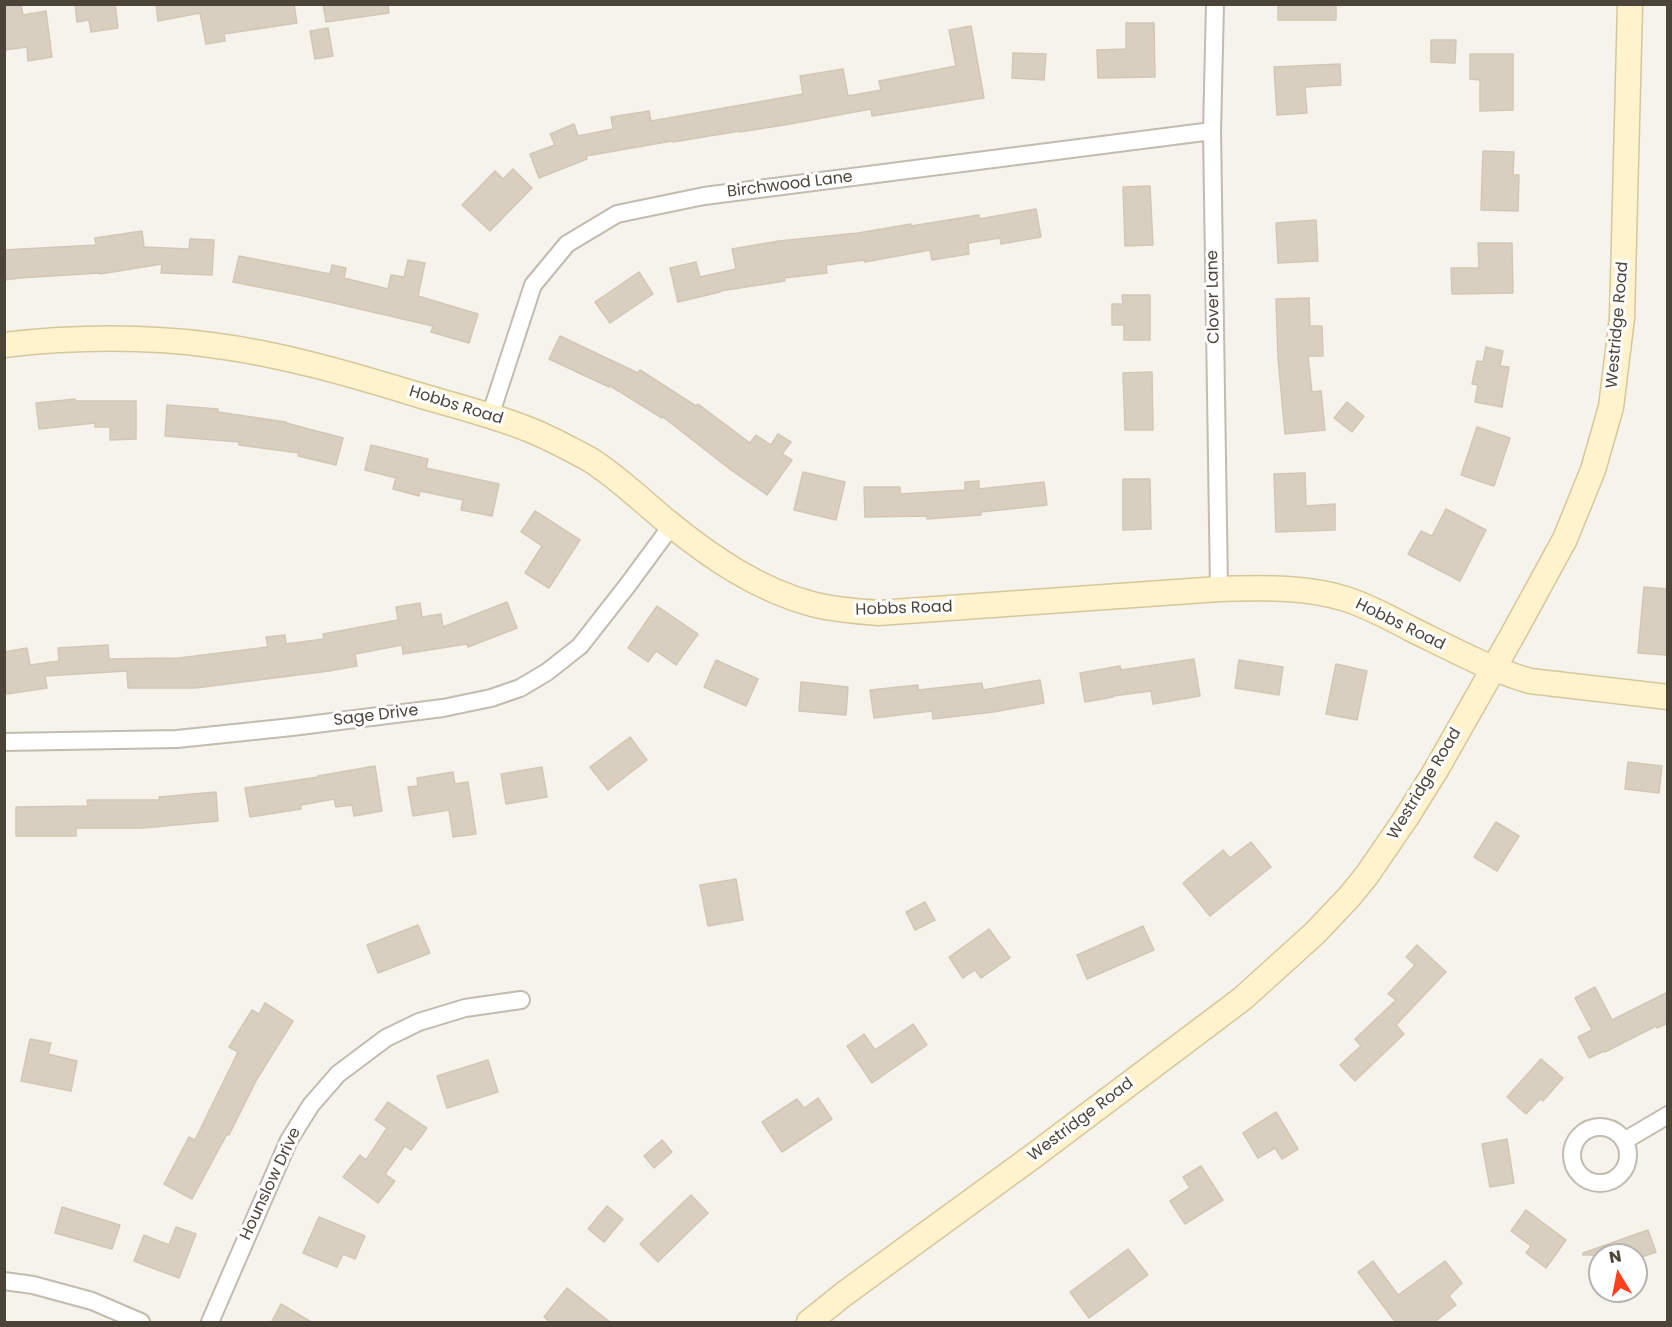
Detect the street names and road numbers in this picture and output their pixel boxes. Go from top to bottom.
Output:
street label: Birchwood Lane [726,168,854,202]
street label: Clover Lane [1204,250,1224,344]
street label: Westridge Road [1603,261,1633,389]
street label: Hobbs Road [407,383,505,429]
street label: Hobbs Road [1352,595,1448,655]
street label: Hobbs Road [855,598,953,620]
street label: Sage Drive [332,701,420,731]
street label: Westridge Road [1384,725,1466,843]
street label: Westridge Road [1024,1074,1138,1166]
street label: Hounslow Drive [237,1125,305,1243]

